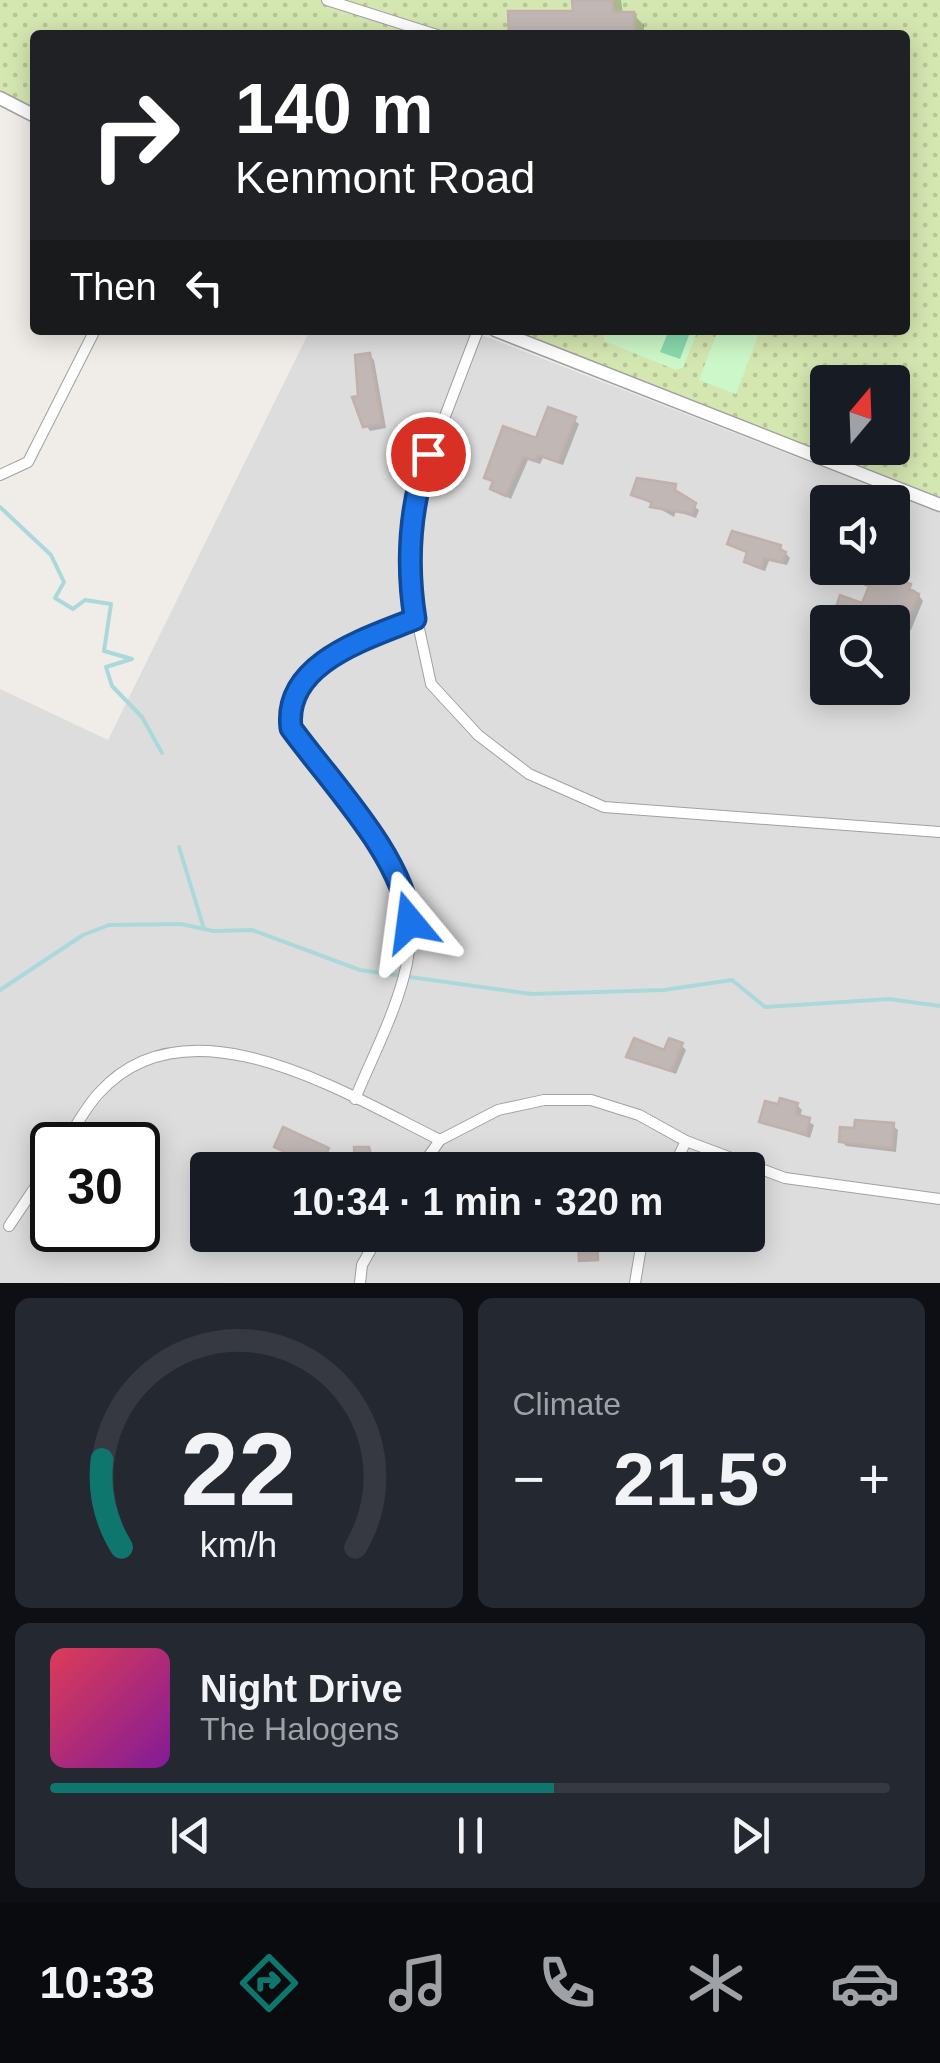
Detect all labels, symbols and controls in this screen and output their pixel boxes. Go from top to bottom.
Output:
icon: right [70,70,200,200]
text: 140 m [235,70,433,148]
text: Kenmont Road [235,152,535,203]
icon: left [177,260,232,315]
text: Then [70,266,157,308]
north arrow [810,365,910,465]
map controls [810,365,910,705]
pin [386,412,471,497]
icon: arrive [401,427,456,482]
button: sound [810,485,910,585]
button: search [810,605,910,705]
position arrow [358,870,462,974]
speed limit sign: 30 [30,1122,160,1252]
text: 10:34 · 1 min · 320 m [292,1181,663,1223]
text: Climate [513,1386,621,1422]
text: 22 [181,1411,297,1527]
text: 21.5° [613,1437,789,1521]
text: − [513,1448,545,1510]
text: + [858,1448,890,1510]
text: km/h [200,1525,277,1565]
text: Night Drive [200,1668,403,1710]
text: The Halogens [200,1711,399,1747]
icon: previous [163,1808,218,1863]
icon: pause [443,1808,498,1863]
icon: next [723,1808,778,1863]
icon: directions [234,1948,304,2018]
icon: music [383,1948,453,2018]
icon: phone [532,1948,602,2018]
icon: climate [681,1948,751,2018]
icon: car [830,1948,900,2018]
text: 10:33 [40,1957,155,2008]

